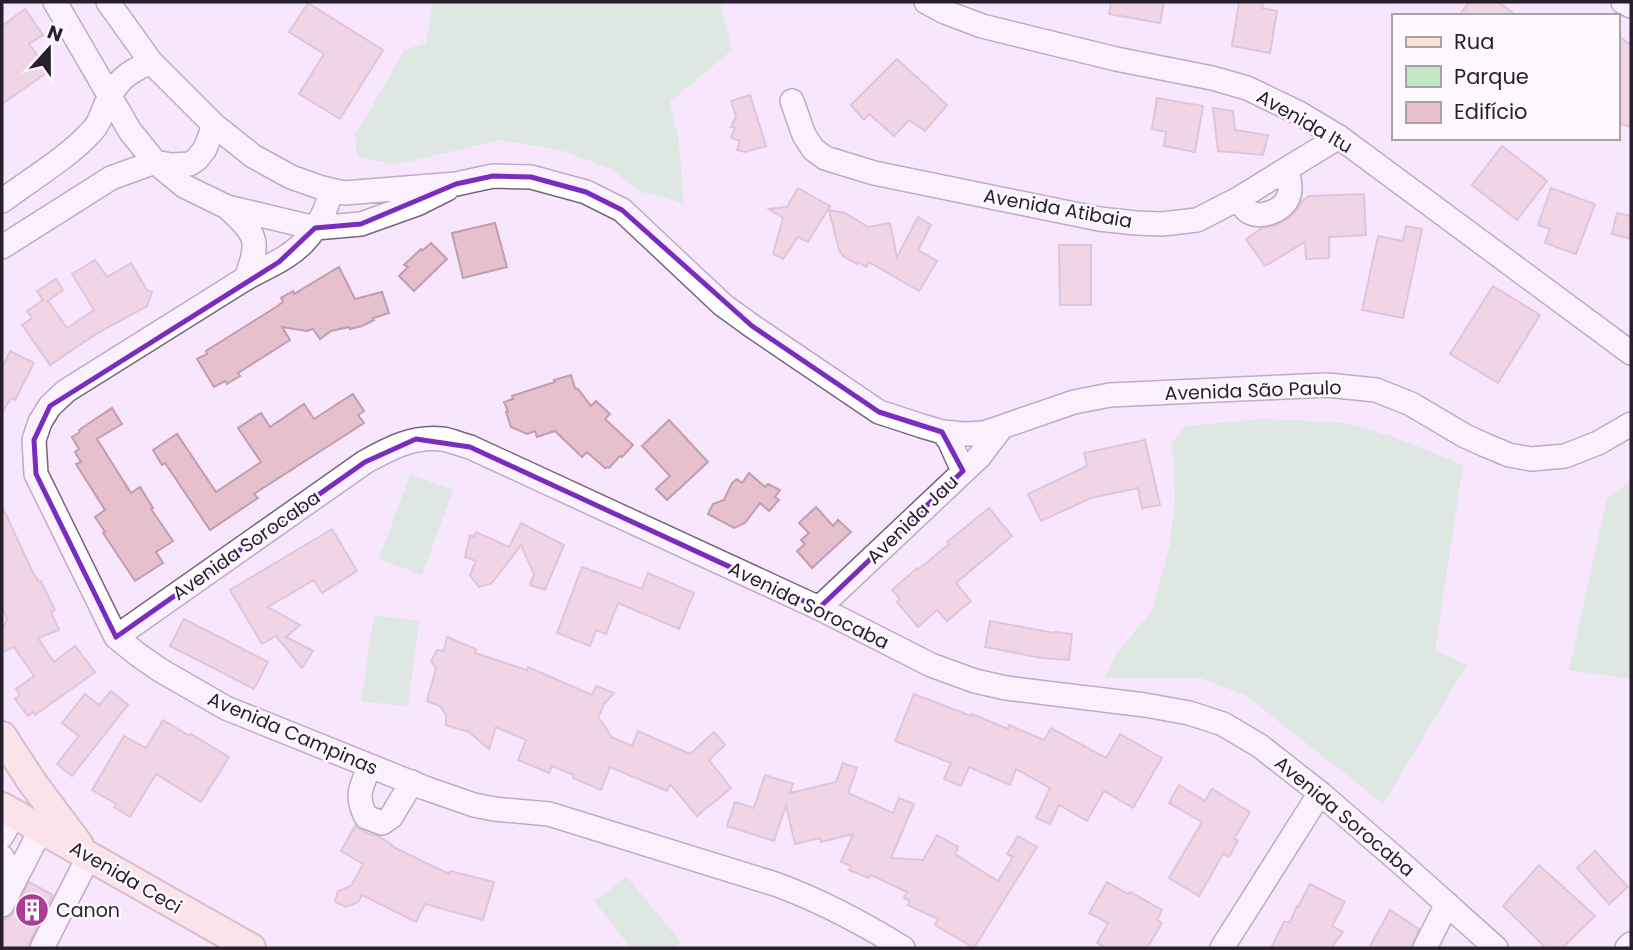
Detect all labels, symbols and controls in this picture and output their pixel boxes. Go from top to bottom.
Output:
north arrow [14,14,84,84]
legend [1392,14,1619,140]
text: N [43,18,66,49]
text: Rua [1454,27,1494,56]
text: Parque [1454,62,1529,91]
street label: Avenida Itu [1252,83,1358,160]
text: Edifício [1454,97,1528,126]
street label: Avenida Atibaia [981,182,1134,235]
street label: Avenida São Paulo [1164,374,1342,407]
street label: Avenida Jau [861,469,964,570]
street label: Avenida Sorocaba [167,484,326,607]
street label: Avenida Sorocaba [724,555,894,656]
street label: Avenida Campinas [204,685,382,782]
street label: Avenida Sorocaba [1269,750,1421,883]
street label: Avenida Ceci [65,834,187,920]
building icon: Canon [13,891,51,929]
place label: Canon [56,897,120,924]

